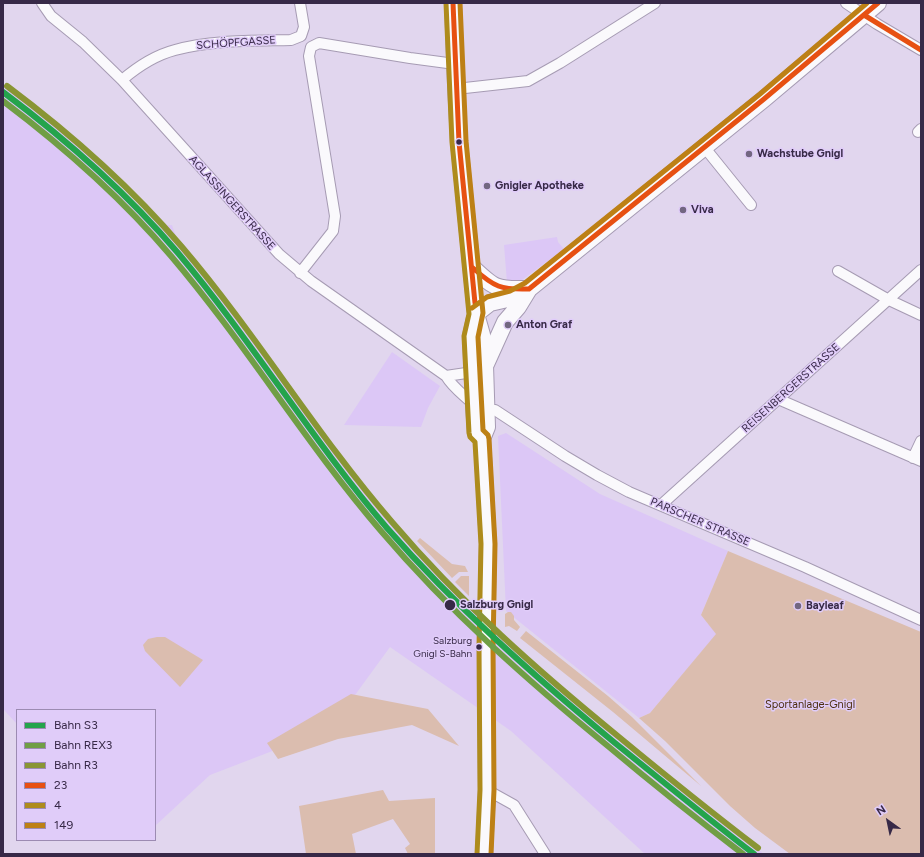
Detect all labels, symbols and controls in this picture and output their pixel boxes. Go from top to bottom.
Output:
street label: SCHÖPFGASSE [196,34,276,52]
unlabelled marker [454,137,464,147]
place label: Wachstube Gnigl [757,147,843,161]
marker: Wachstube Gnigl [744,149,754,159]
street label: AGLASSINGERSTRASSE [186,153,278,253]
place label: Gnigler Apotheke [495,179,584,193]
marker: Gnigler Apotheke [482,181,492,191]
place label: Viva [691,203,714,217]
marker: Viva [678,205,688,215]
place label: Anton Graf [516,318,572,332]
marker: Anton Graf [503,320,513,330]
street label: REISENBERGERSTRASSE [739,341,843,435]
street label: PARSCHER STRASSE [648,495,752,549]
marker: Salzburg Gnigl [443,598,457,612]
place label: Salzburg Gnigl [460,598,533,612]
place label: Bayleaf [806,599,844,613]
marker: Bayleaf [793,601,803,611]
place label: Salzburg Gnigl S-Bahn [413,635,472,658]
marker: Salzburg Gnigl S-Bahn [474,642,484,652]
park label: Sportanlage-Gnigl [765,698,855,712]
legend [16,709,156,841]
text: Bahn S3 [54,718,98,732]
text: Bahn REX3 [54,738,112,752]
text: Bahn R3 [54,758,98,772]
text: 23 [54,778,67,792]
text: 4 [54,798,61,812]
north arrow [868,801,908,841]
text: N [874,803,888,818]
text: 149 [54,818,73,832]

